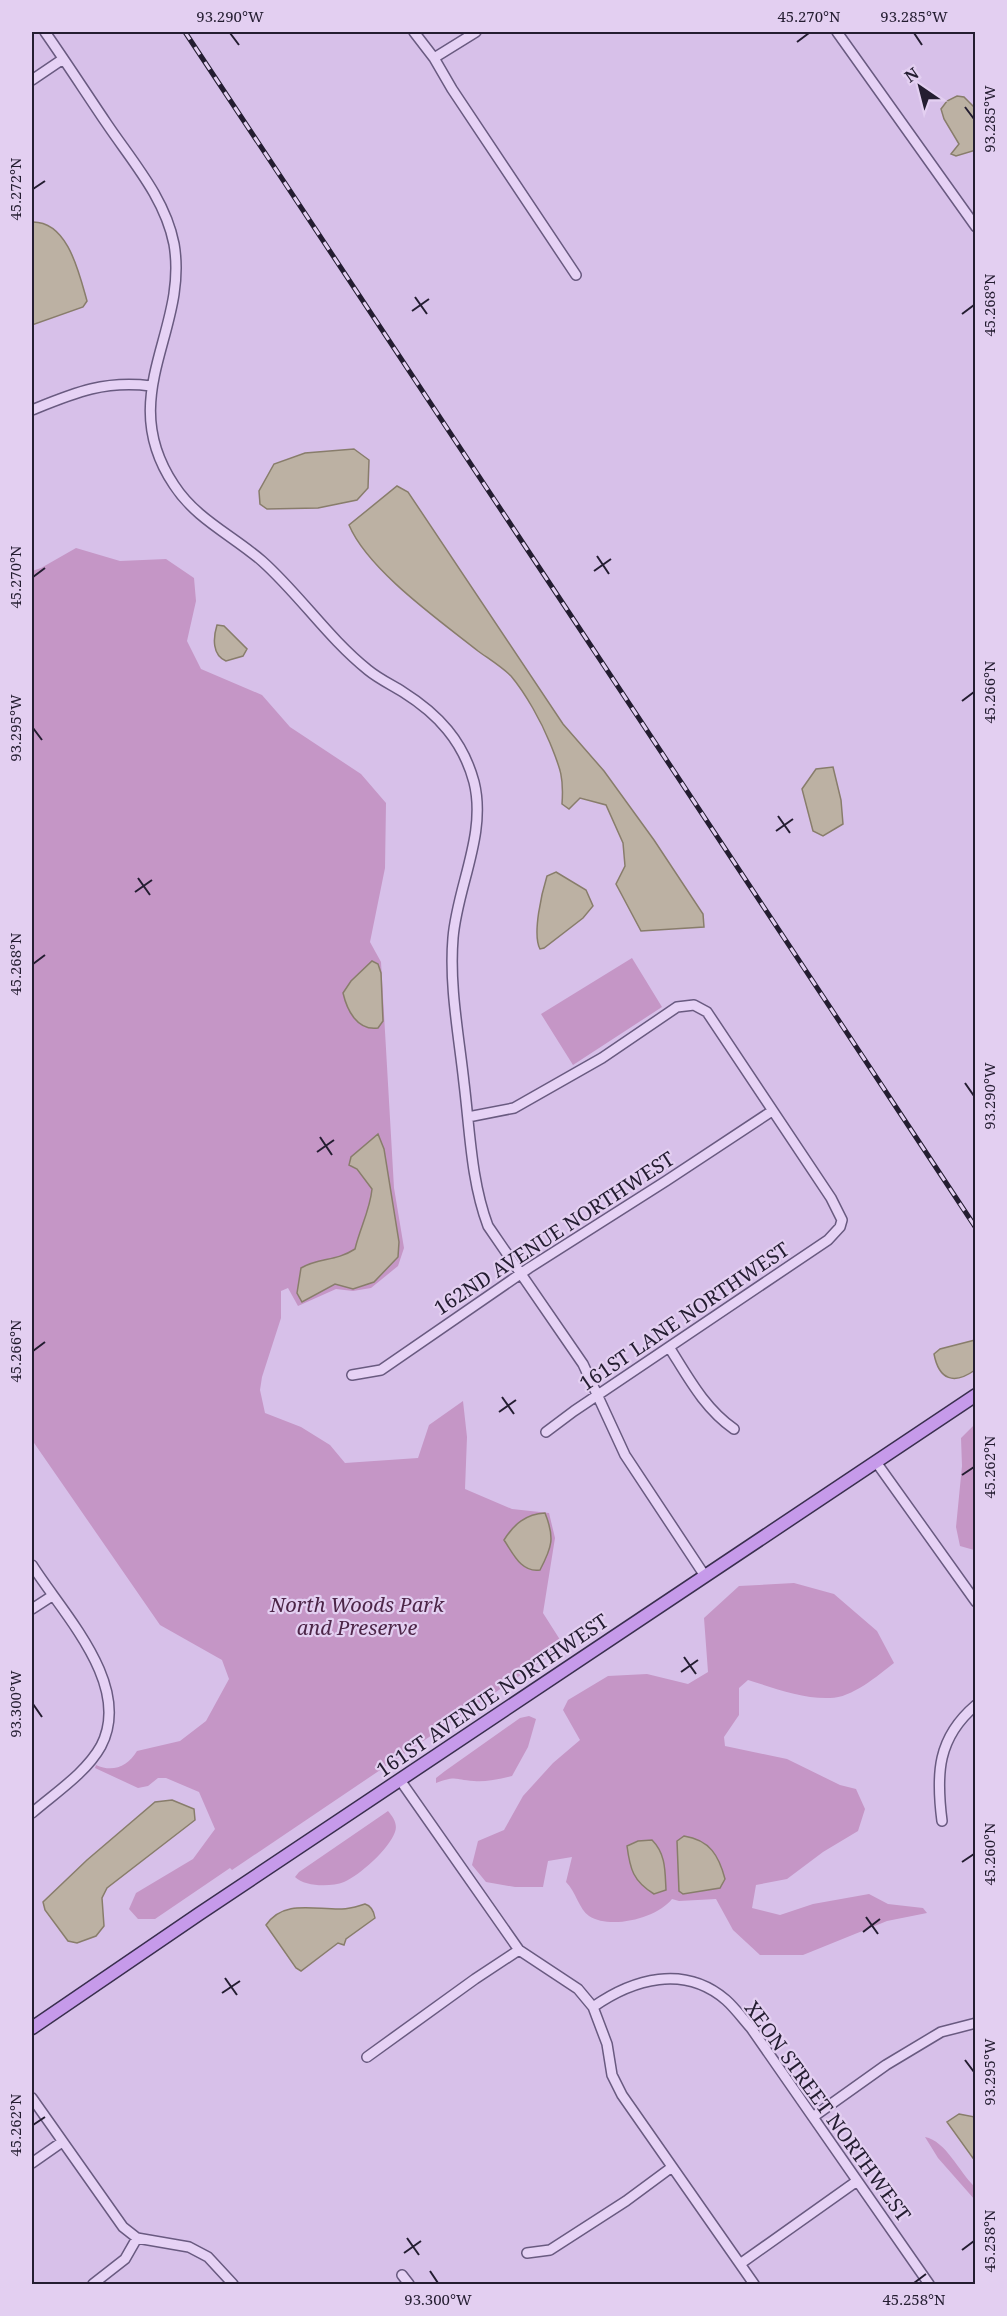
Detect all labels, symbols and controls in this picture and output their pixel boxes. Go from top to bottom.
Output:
text: 93.290°W [196,6,264,26]
text: 45.270°N [777,6,841,26]
text: 93.285°W [880,6,948,26]
north arrow [890,57,950,117]
text: N [900,62,923,87]
text: 93.285°W [979,85,999,153]
text: 45.272°N [5,157,25,221]
text: 45.268°N [979,273,999,337]
text: 45.270°N [5,545,25,609]
text: 45.266°N [979,660,999,724]
text: 93.295°W [5,694,25,762]
text: 45.268°N [5,932,25,996]
text: 93.290°W [979,1062,999,1130]
street label: 162ND AVENUE NORTHWEST [429,1145,679,1321]
street label: 161ST LANE NORTHWEST [574,1235,794,1397]
text: 45.266°N [5,1319,25,1383]
text: 45.262°N [979,1435,999,1499]
park label: North Woods Park and Preserve [269,1591,445,1641]
street label: 161ST AVENUE NORTHWEST [371,1607,613,1783]
text: 93.300°W [5,1670,25,1738]
text: 45.260°N [979,1822,999,1886]
street label: XEON STREET NORTHWEST [739,1995,917,2227]
text: 93.295°W [979,2038,999,2106]
text: 45.262°N [5,2093,25,2157]
text: 45.258°N [979,2209,999,2273]
text: 93.300°W [404,2289,472,2309]
text: 45.258°N [882,2289,946,2309]

